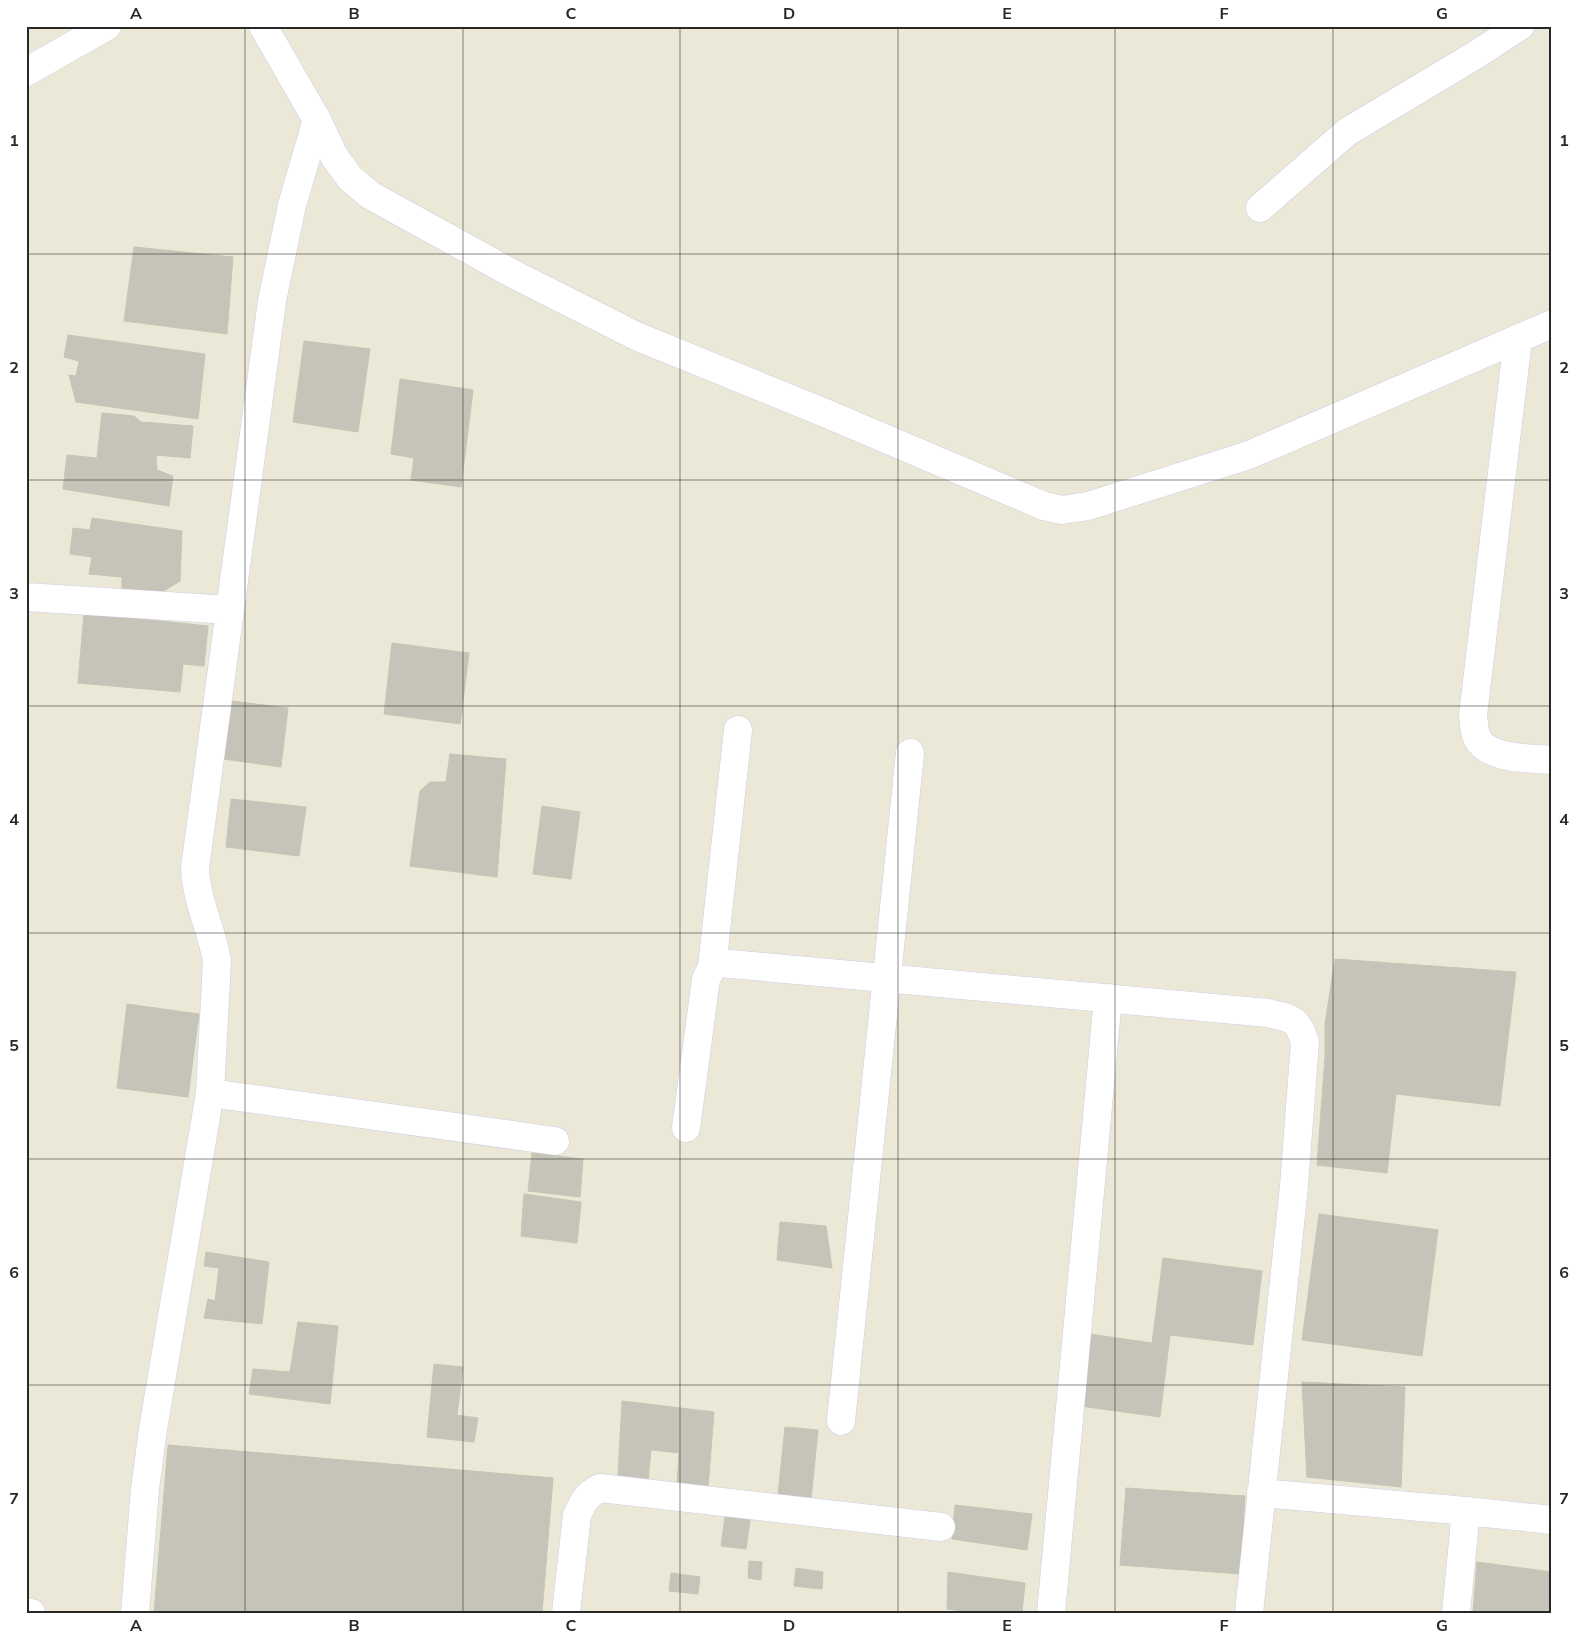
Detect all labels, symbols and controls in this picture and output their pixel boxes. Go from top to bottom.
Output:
text: A [130,3,142,23]
text: B [348,3,360,23]
text: C [566,3,577,23]
text: D [783,3,795,23]
text: E [1002,3,1012,23]
text: F [1219,3,1229,23]
text: G [1436,3,1448,23]
text: 1 [9,130,19,150]
text: 1 [1559,130,1569,150]
text: 2 [9,357,19,377]
text: 2 [1559,357,1569,377]
text: 3 [9,583,19,603]
text: 3 [1559,583,1569,603]
text: 4 [9,809,19,829]
text: 4 [1559,809,1569,829]
text: 5 [9,1035,19,1055]
text: 5 [1559,1035,1569,1055]
text: 6 [9,1262,19,1282]
text: 6 [1559,1262,1569,1282]
text: 7 [9,1488,19,1508]
text: 7 [1559,1488,1569,1508]
text: A [130,1615,142,1635]
text: B [348,1615,360,1635]
text: C [566,1615,577,1635]
text: D [783,1615,795,1635]
text: E [1002,1615,1012,1635]
text: F [1219,1615,1229,1635]
text: G [1436,1615,1448,1635]

